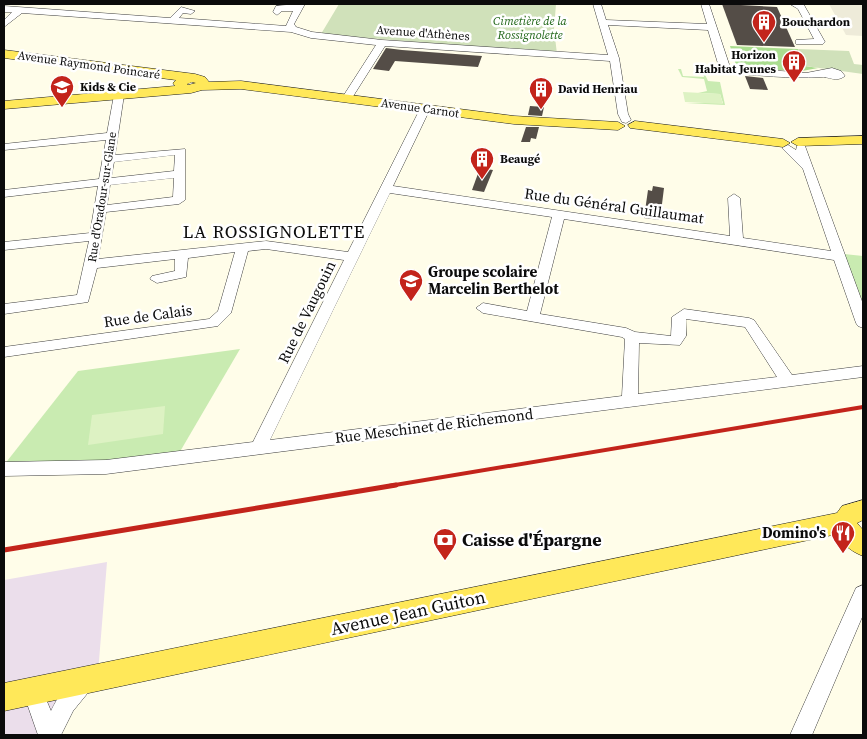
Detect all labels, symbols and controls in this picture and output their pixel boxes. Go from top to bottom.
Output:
building icon: Bouchardon [751,9,777,43]
park label: Cimetière de la Rossignolette [493,13,568,43]
place label: Bouchardon [782,14,851,30]
street label: Avenue d'Athènes [376,22,470,44]
street label: Avenue Raymond Poincaré [17,47,161,83]
place label: Horizon Habitat Jeunes [695,47,777,77]
building icon: Horizon Habitat Jeunes [781,49,807,83]
school or university icon: Kids & Cie [49,74,75,108]
building icon: David Henriau [528,76,554,110]
place label: Kids & Cie [80,79,136,95]
place label: David Henriau [558,81,638,97]
street label: Avenue Carnot [380,95,460,121]
street label: Rue d'Oradour-sur-Glane [84,131,120,263]
building icon: Beaugé [469,146,495,180]
place label: Beaugé [500,151,540,167]
street label: Rue du Général Guillaumat [523,183,705,229]
district label: LA ROSSIGNOLETTE [183,219,365,244]
street label: Rue de Vaugouin [273,257,340,367]
place label: Groupe scolaire Marcelin Berthelot [428,261,559,299]
school or university icon: Groupe scolaire Marcelin Berthelot [398,268,424,302]
street label: Rue de Calais [102,299,193,332]
street label: Rue Meschinet de Richemond [334,403,535,448]
restaurant icon: Domino's [830,520,856,554]
place label: Domino's [762,522,826,543]
bank icon: Caisse d'Épargne [432,527,458,561]
place label: Caisse d'Épargne [462,527,602,552]
street label: Avenue Jean Guiton [328,584,488,641]

